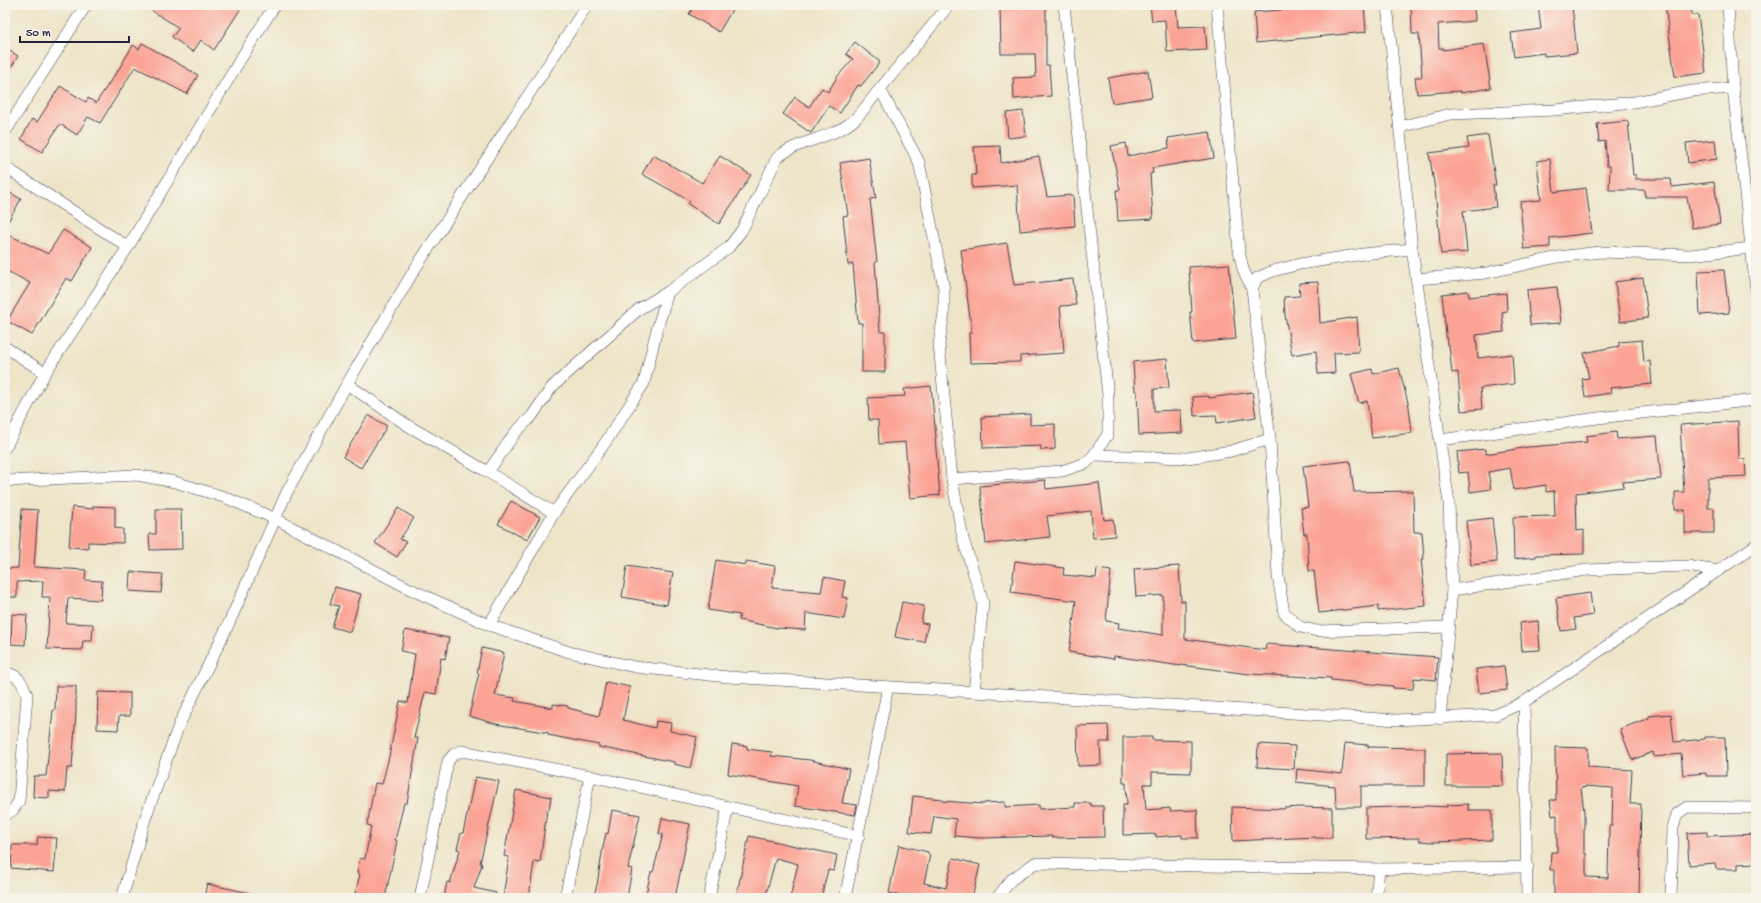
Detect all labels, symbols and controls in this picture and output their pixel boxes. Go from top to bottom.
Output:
scale bar [20,18,129,44]
text: 50 m [26,27,51,41]

